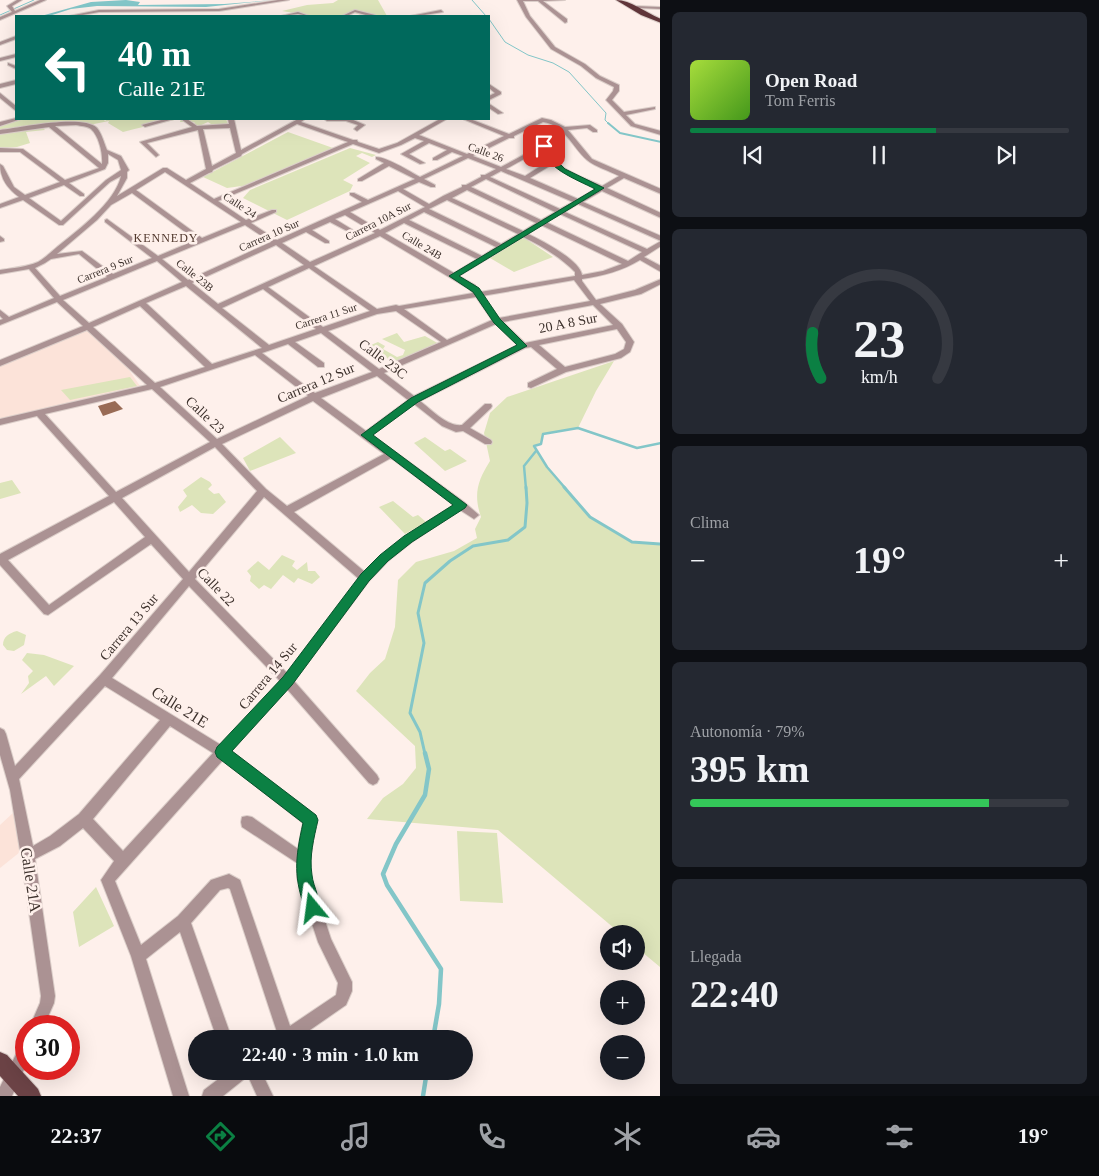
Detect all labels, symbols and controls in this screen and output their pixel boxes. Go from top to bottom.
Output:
icon: left [35,35,100,100]
text: 40 m [118,35,191,74]
text: Open Road [765,70,857,91]
text: Calle 21E [118,76,205,101]
text: Tom Ferris [765,92,835,109]
pin [523,125,565,167]
icon: arrive [530,132,558,160]
street label: Calle 26 [467,140,506,164]
icon: previous [739,141,767,169]
icon: pause [865,141,893,169]
icon: next [992,141,1020,169]
street label: Calle 24 [221,190,259,220]
street label: Carrera 10A Sur [343,199,413,243]
street label: Carrera 10 Sur [237,216,301,254]
street label: Calle 24B [400,228,444,262]
district label: KENNEDY [134,231,199,245]
street label: Carrera 9 Sur [75,252,135,286]
street label: Calle 23B [174,256,216,294]
street label: Carrera 11 Sur [294,300,359,332]
street label: 20 A 8 Sur [537,310,599,336]
text: 23 [854,311,906,368]
street label: Calle 23C [356,336,410,382]
street label: Carrera 12 Sur [275,360,357,406]
text: km/h [861,367,898,387]
street label: Calle 23 [183,393,227,437]
text: Clima [690,514,729,531]
text: 19° [853,539,906,581]
text: − [690,545,706,576]
text: + [1053,545,1069,576]
street label: Calle 22 [194,565,238,609]
street label: Carrera 13 Sur [97,590,161,663]
street label: Carrera 14 Sur [236,639,300,712]
street label: Calle 21E [149,683,211,731]
text: Autonomía · 79% [690,723,805,740]
text: 395 km [690,748,809,790]
street label: Calle 21A [17,846,45,914]
position arrow [286,881,338,933]
map controls [600,925,645,1080]
button: sound [600,925,645,970]
text: Llegada [690,948,742,965]
text: 22:40 [690,973,779,1015]
button: + [600,980,645,1025]
speed limit sign: 30 [15,1015,80,1080]
button: − [600,1035,645,1080]
text: 22:40 · 3 min · 1.0 km [242,1044,419,1065]
icon: directions [203,1119,238,1154]
icon: music [338,1119,373,1154]
icon: phone [474,1119,509,1154]
icon: climate [610,1119,645,1154]
icon: car [746,1119,781,1154]
icon: filters [882,1119,917,1154]
text: 22:37 [50,1123,102,1148]
text: 19° [1018,1123,1048,1148]

